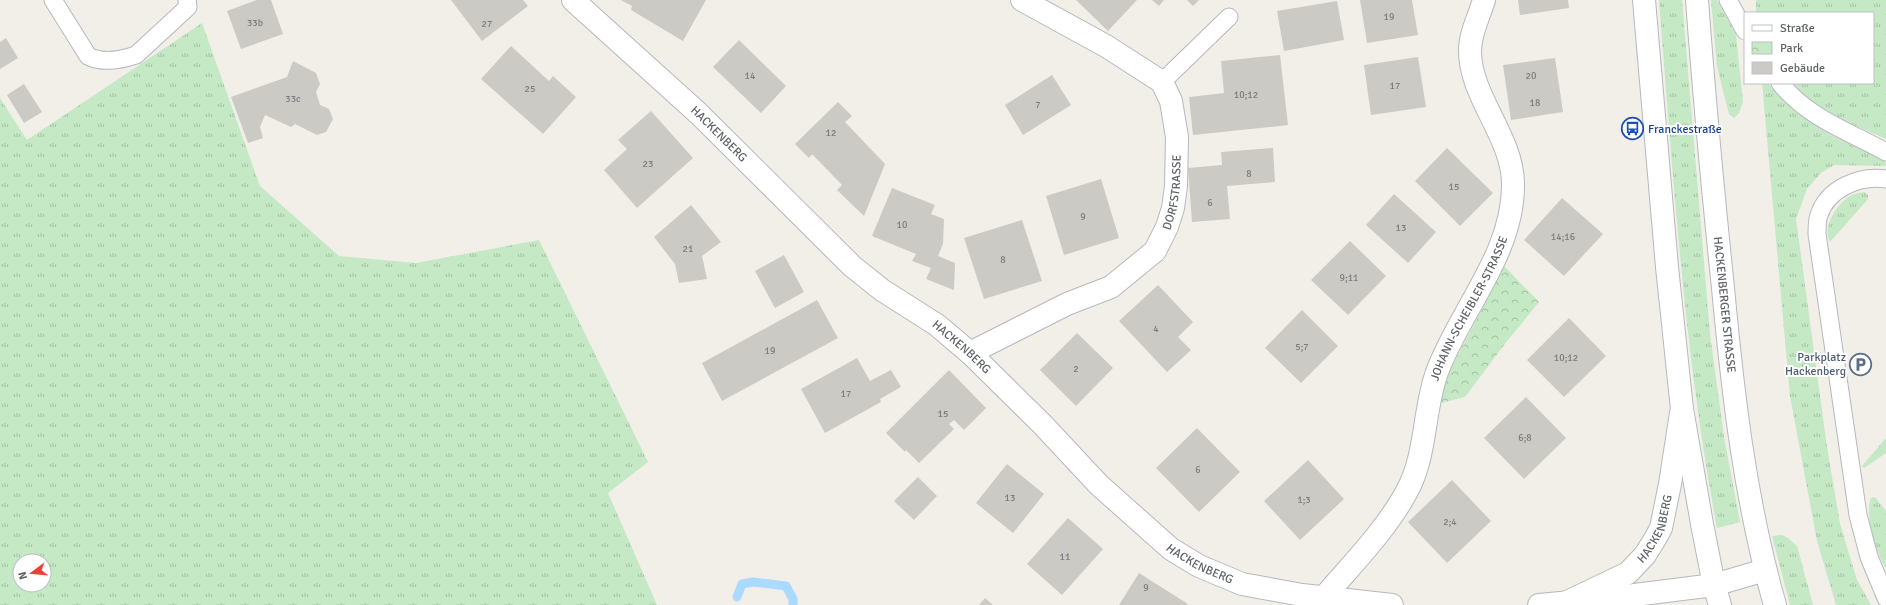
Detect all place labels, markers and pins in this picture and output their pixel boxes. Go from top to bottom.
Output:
bus stop icon: Franckestraße [1619,116,1645,142]
place label: Franckestraße [1648,122,1722,137]
place label: Parkplatz Hackenberg [1785,350,1846,379]
parking icon: Parkplatz Hackenberg [1848,351,1874,377]

